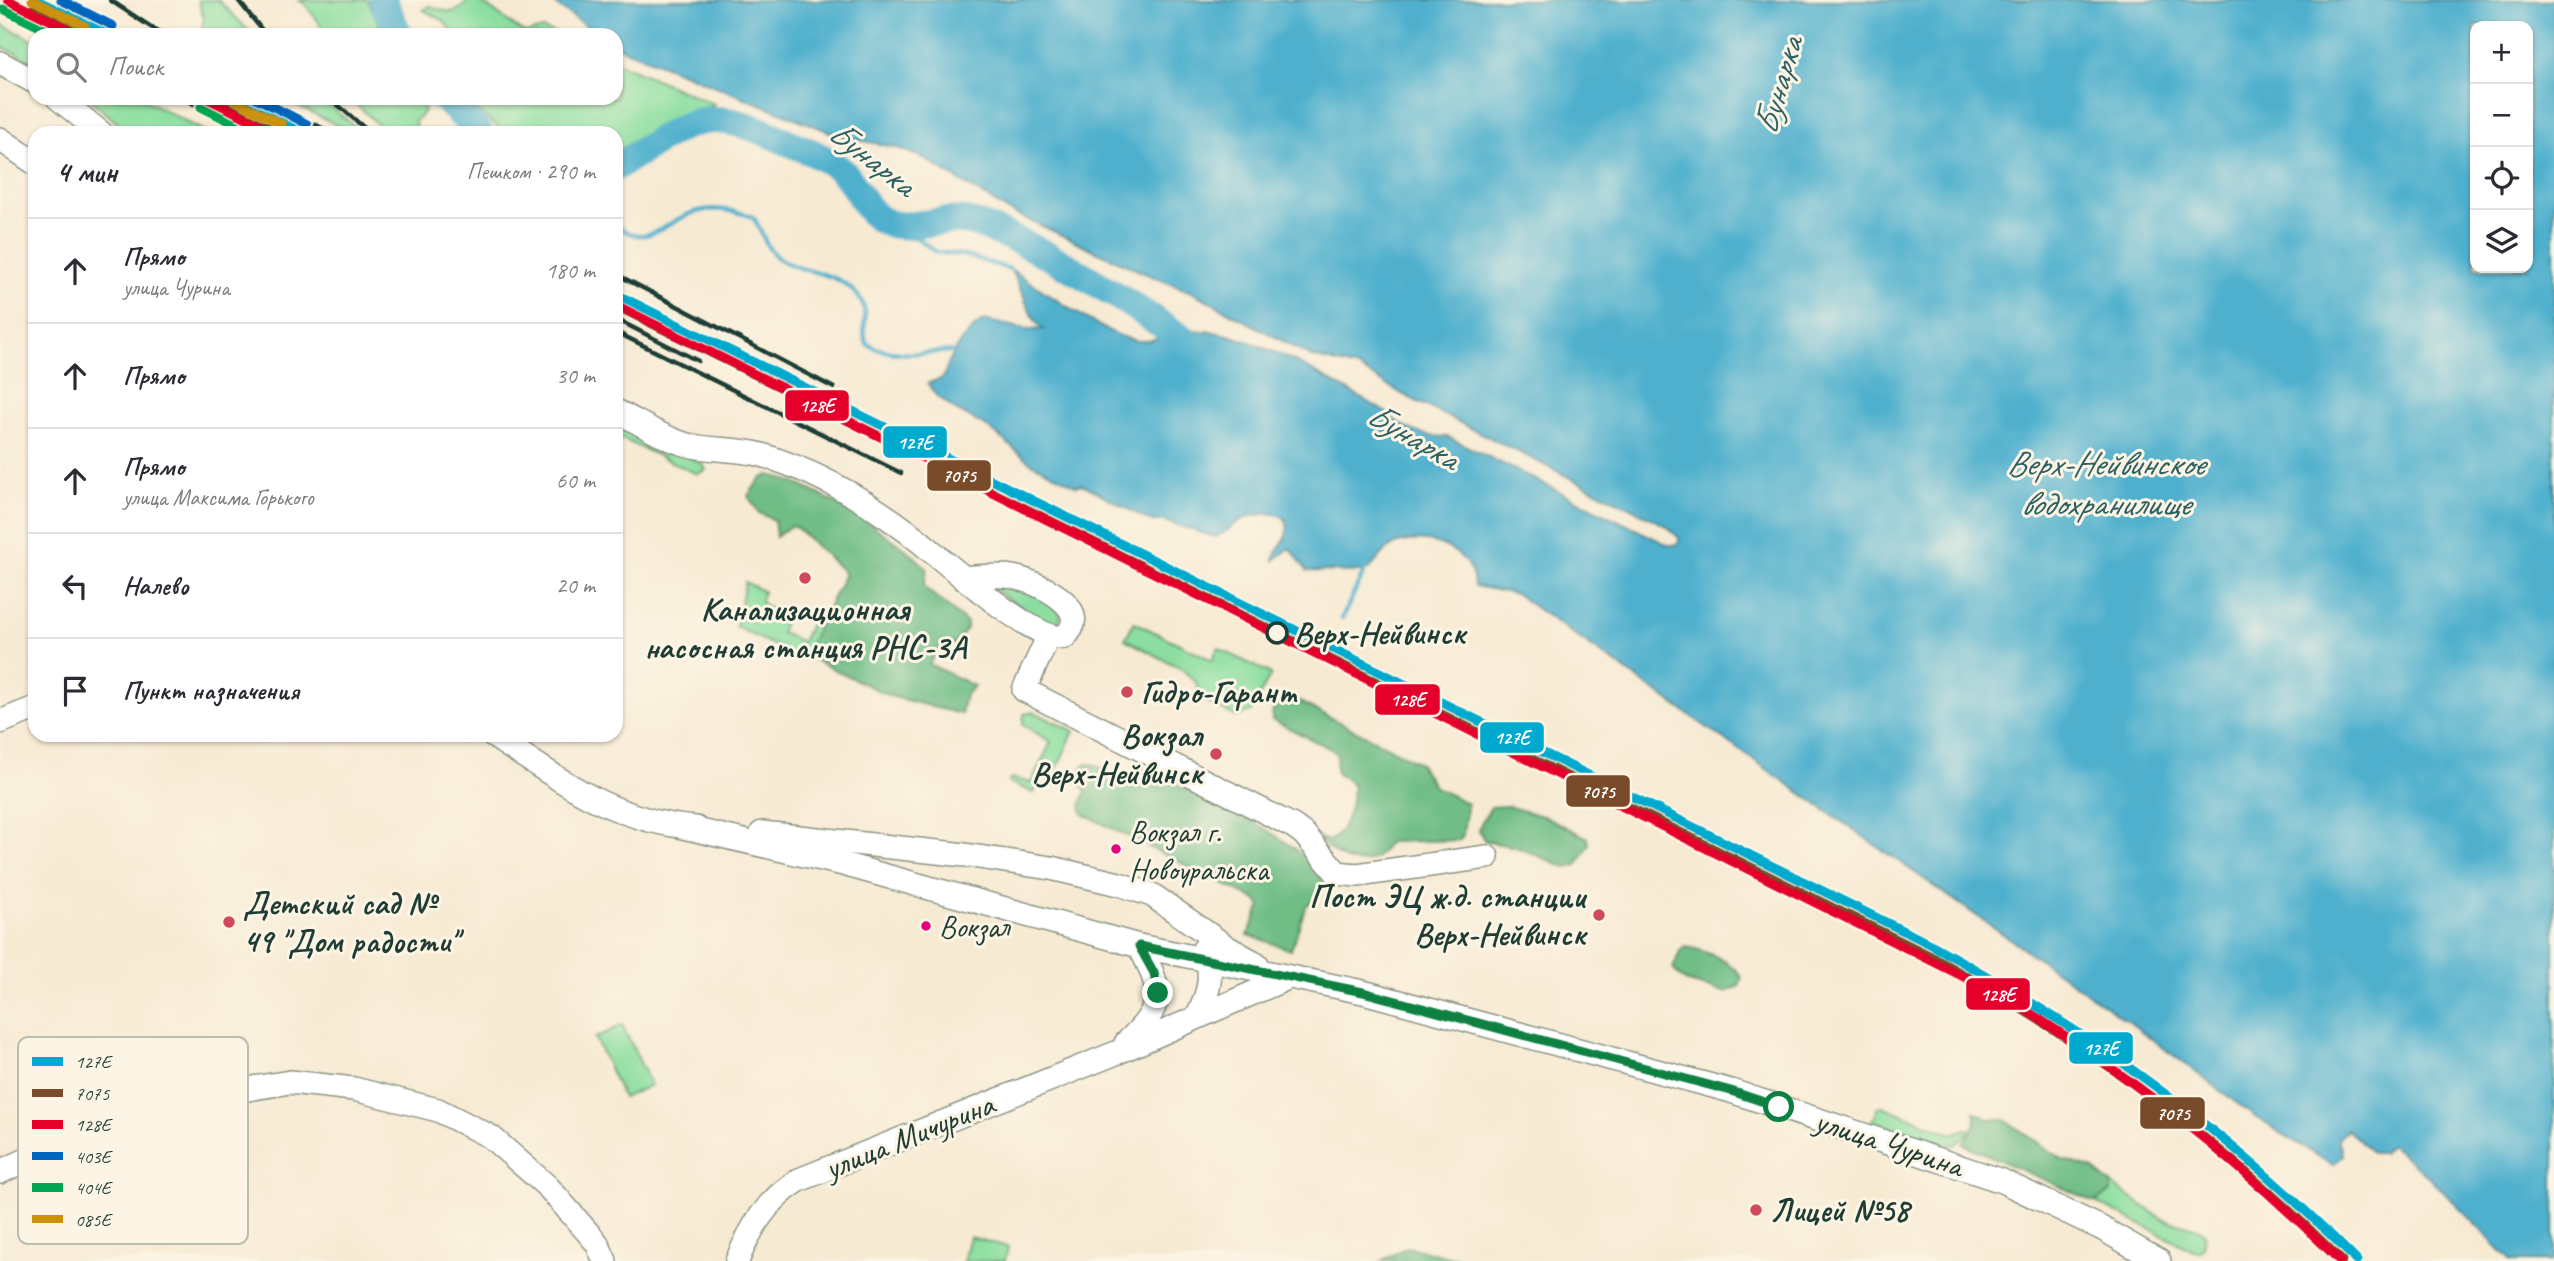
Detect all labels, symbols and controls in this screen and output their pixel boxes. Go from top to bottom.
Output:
map controls [2470,21,2533,273]
button: + [2470,21,2533,84]
search box [28,28,623,105]
water label: Бунарка [1743,29,1814,140]
icon: search [52,48,90,86]
text: Поиск [108,50,163,83]
button: − [2470,84,2533,147]
water label: Бунарка [819,110,928,208]
button: locate [2470,147,2533,210]
text: 4 мин [56,153,117,191]
text: Пешком · 290 m [467,157,595,186]
button: layers [2470,210,2533,273]
text: Прямо [123,240,185,273]
icon: ahead [56,252,94,290]
text: 180 m [546,256,595,285]
text: улица Чурина [123,273,230,302]
icon: ahead [56,357,94,395]
text: Прямо [123,359,185,392]
text: 30 m [556,361,595,390]
line badge: 128Е [784,389,850,422]
water label: Бунарка [1359,392,1470,482]
text: 128Е [799,394,838,418]
line badge: 127Е [882,425,948,459]
text: 127Е [897,431,935,455]
water label: Верх-Нейвинское водохранилище [2006,441,2208,526]
text: Прямо [123,450,185,483]
line badge: 7075 [926,459,992,492]
icon: ahead [56,462,94,500]
text: 7075 [942,464,978,488]
text: 60 m [556,466,595,495]
text: улица Максима Горького [123,483,314,512]
icon: left [56,567,94,605]
text: Налево [123,569,189,602]
marker: Канализационная насосная станция РНС-3А [797,570,813,586]
text: 20 m [556,571,595,600]
place label: Канализационная насосная станция РНС-3А [644,588,968,668]
place label: Верх-Нейвинск [1294,612,1468,654]
marker: Верх-Нейвинск [1266,622,1288,644]
place label: Гидро-Гарант [1141,671,1298,713]
icon: arrive [56,672,94,710]
text: Пункт назначения [123,674,299,707]
line badge: 128Е [1374,683,1441,716]
marker: Гидро-Гарант [1119,684,1135,700]
text: 128Е [1390,688,1429,712]
place label: Вокзал Верх-Нейвинск [1031,714,1205,794]
line badge: 127Е [1479,721,1545,754]
text: 127Е [1494,726,1532,750]
marker: Вокзал Верх-Нейвинск [1208,746,1224,762]
line badge: 7075 [1565,774,1631,808]
text: 7075 [1581,780,1617,804]
place label: Вокзал г. Новоуральска [1129,812,1271,889]
marker: Вокзал г. Новоуральска [1109,842,1123,856]
place label: Пост ЭЦ ж.д. станции Верх-Нейвинск [1309,875,1588,955]
place label: Детский сад № 49 "Дом радости" [243,882,465,962]
place label: Вокзал [939,907,1011,946]
marker: Пост ЭЦ ж.д. станции Верх-Нейвинск [1591,907,1607,923]
marker: Детский сад № 49 "Дом радости" [221,914,237,930]
marker: Вокзал [919,919,933,933]
route end [1142,977,1173,1008]
line badge: 128Е [1965,977,2031,1011]
text: 128Е [1980,983,2019,1007]
line badge: 127Е [2068,1031,2134,1065]
legend [18,1037,248,1244]
text: 127Е [2083,1037,2121,1061]
text: 127Е [75,1050,114,1074]
text: 7075 [75,1082,111,1106]
street label: улица Мичурина [816,1082,1002,1190]
route start [1763,1091,1794,1122]
line badge: 7075 [2139,1096,2206,1130]
street label: улица Чурина [1808,1099,1971,1187]
text: 7075 [2156,1102,2192,1126]
text: 128Е [75,1113,114,1137]
text: 403Е [75,1145,114,1169]
text: 404Е [75,1176,114,1200]
place label: Лицей №58 [1770,1189,1913,1231]
marker: Лицей №58 [1748,1202,1764,1218]
text: 085Е [75,1208,114,1232]

